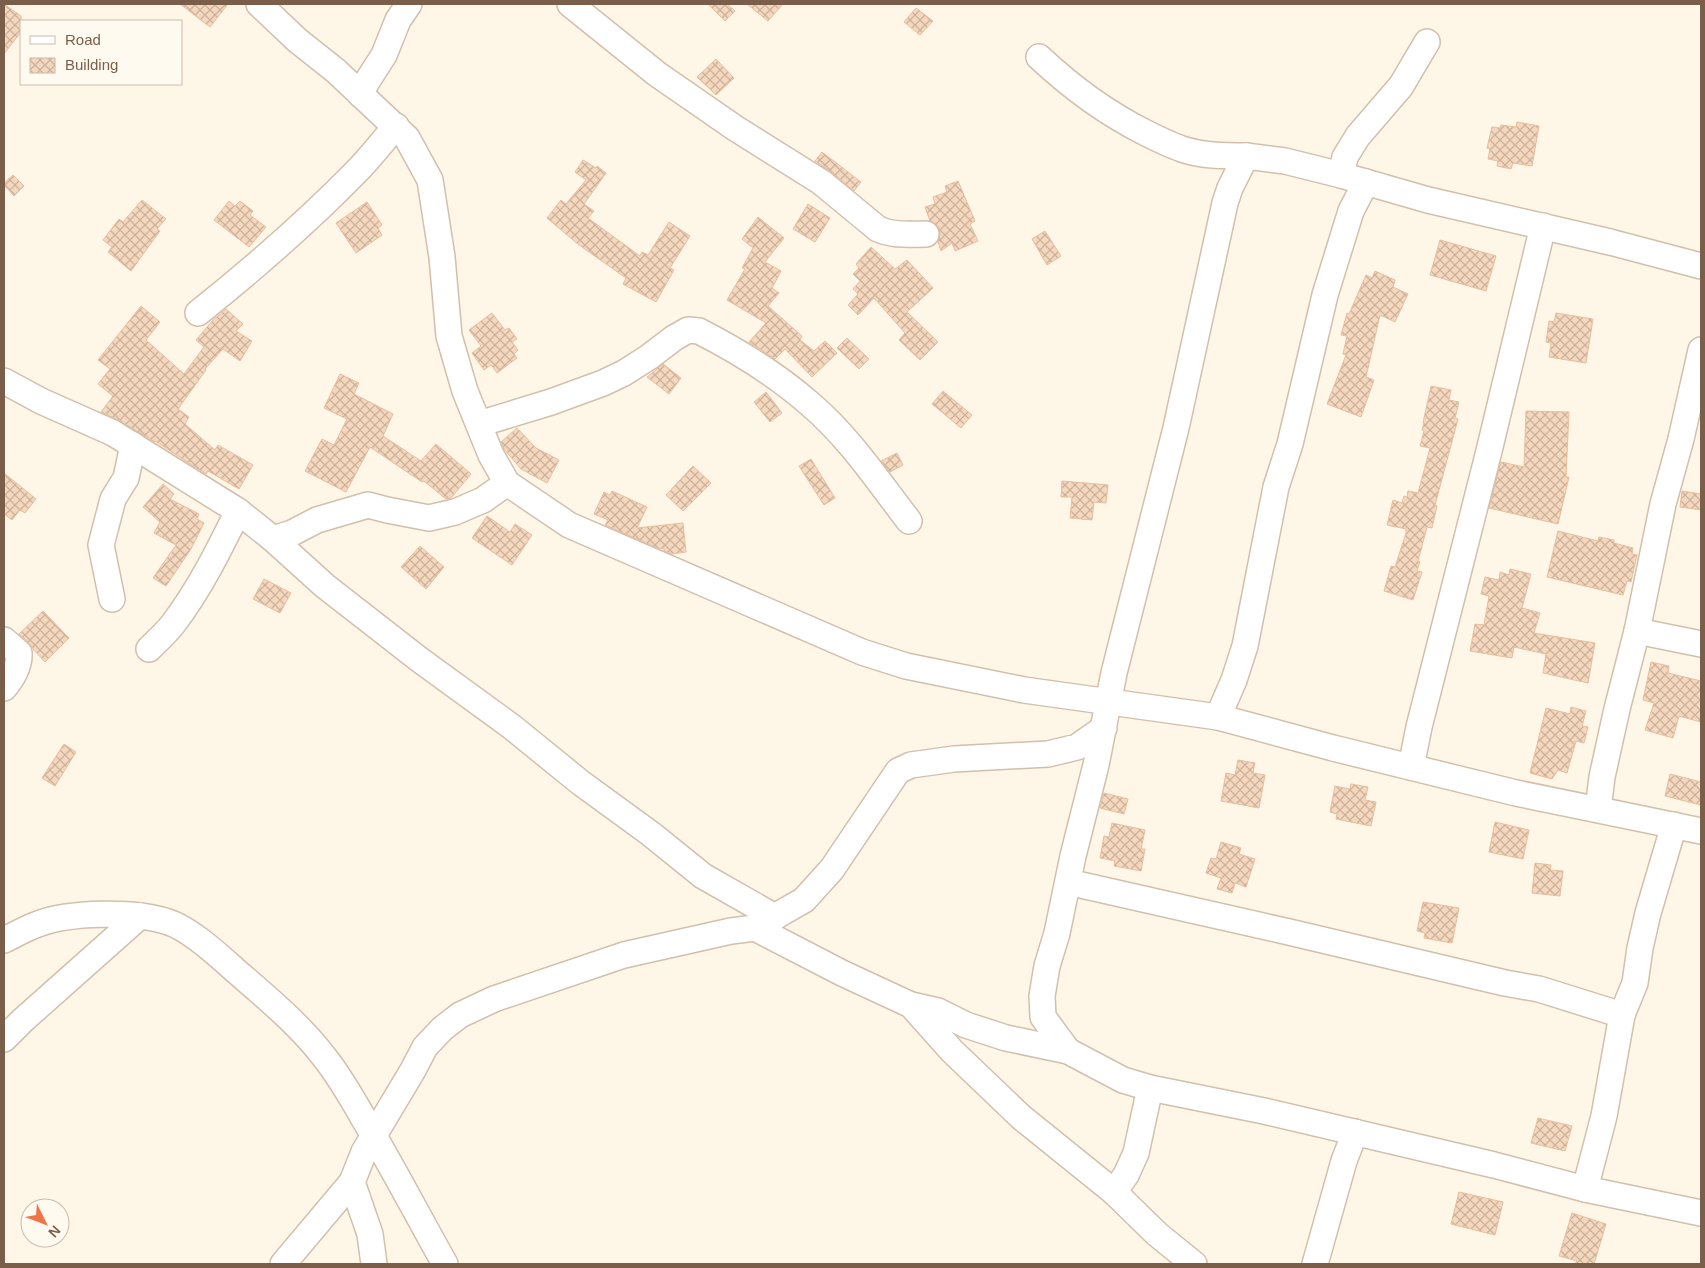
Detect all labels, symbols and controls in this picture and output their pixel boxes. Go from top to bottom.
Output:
legend [20,20,182,85]
text: Road [65,31,101,48]
text: Building [65,56,118,73]
north arrow [20,1198,70,1248]
text: N [45,1223,64,1241]

